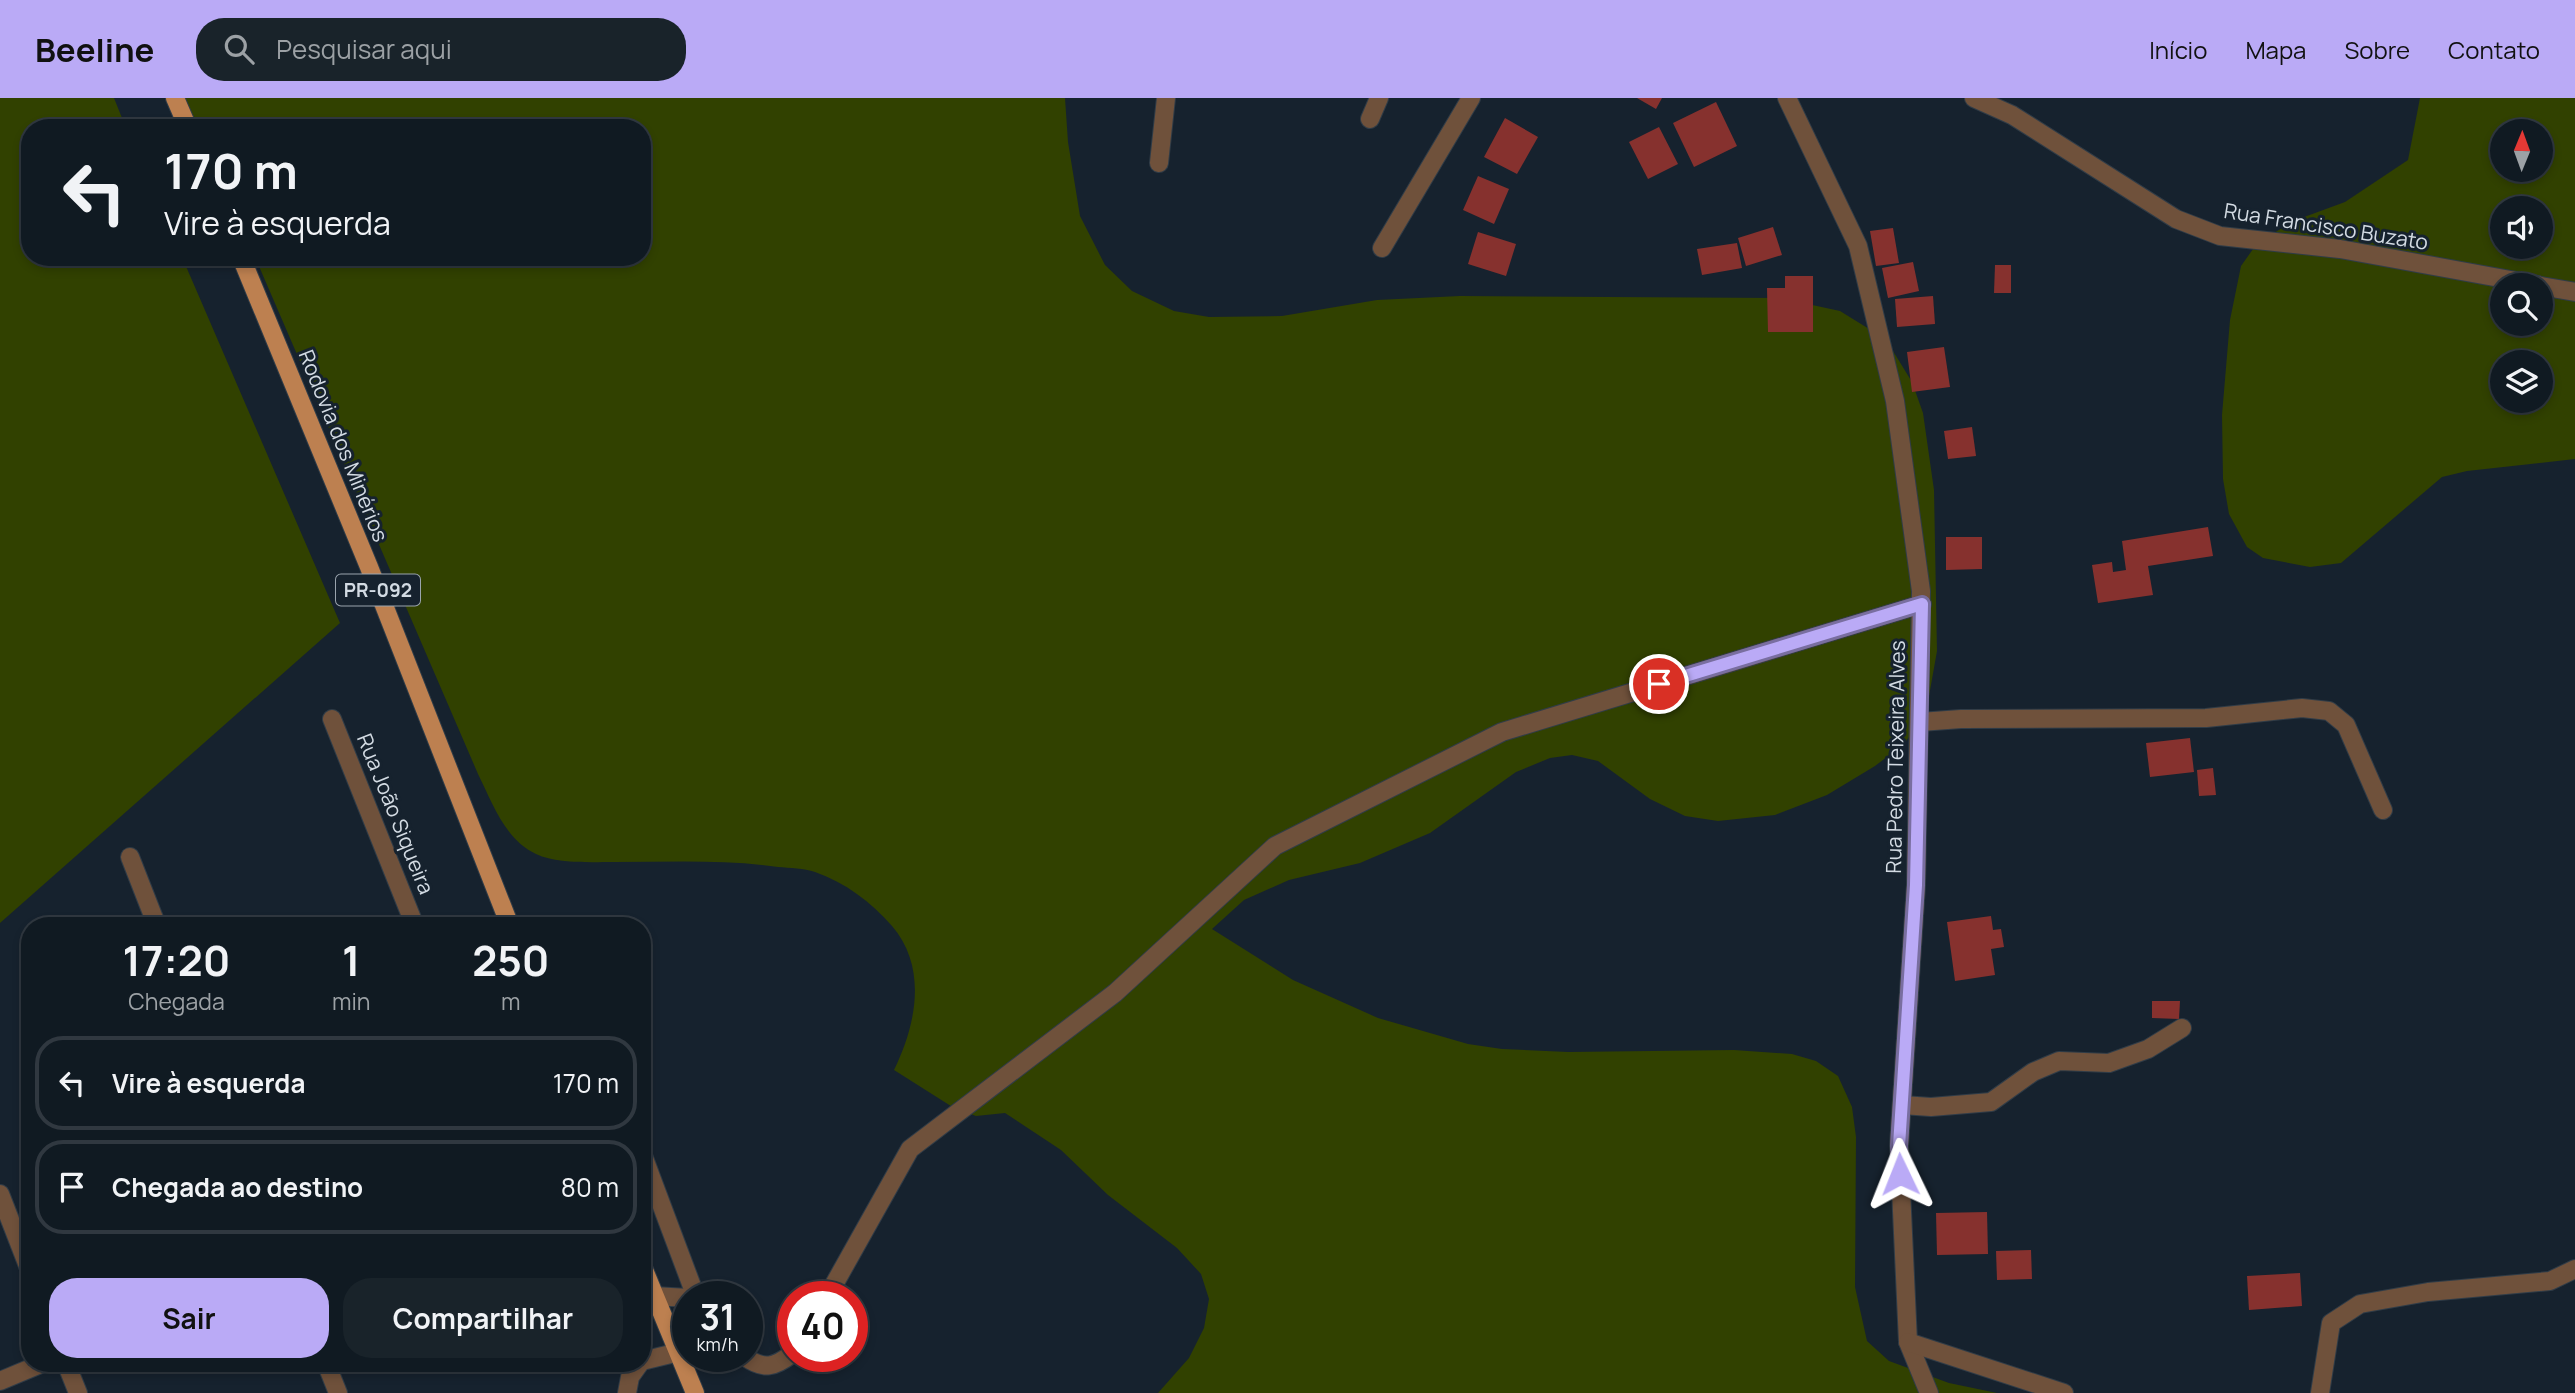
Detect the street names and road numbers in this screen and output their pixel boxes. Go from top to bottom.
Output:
street label: Rua Francisco Buzato [2222,196,2430,256]
street label: Rodovia dos Minérios [293,346,395,546]
road number: PR-092 [336,575,420,606]
street label: Rua Pedro Teixeira Alves [1879,640,1911,874]
street label: Rua João Siqueira [351,729,441,898]

